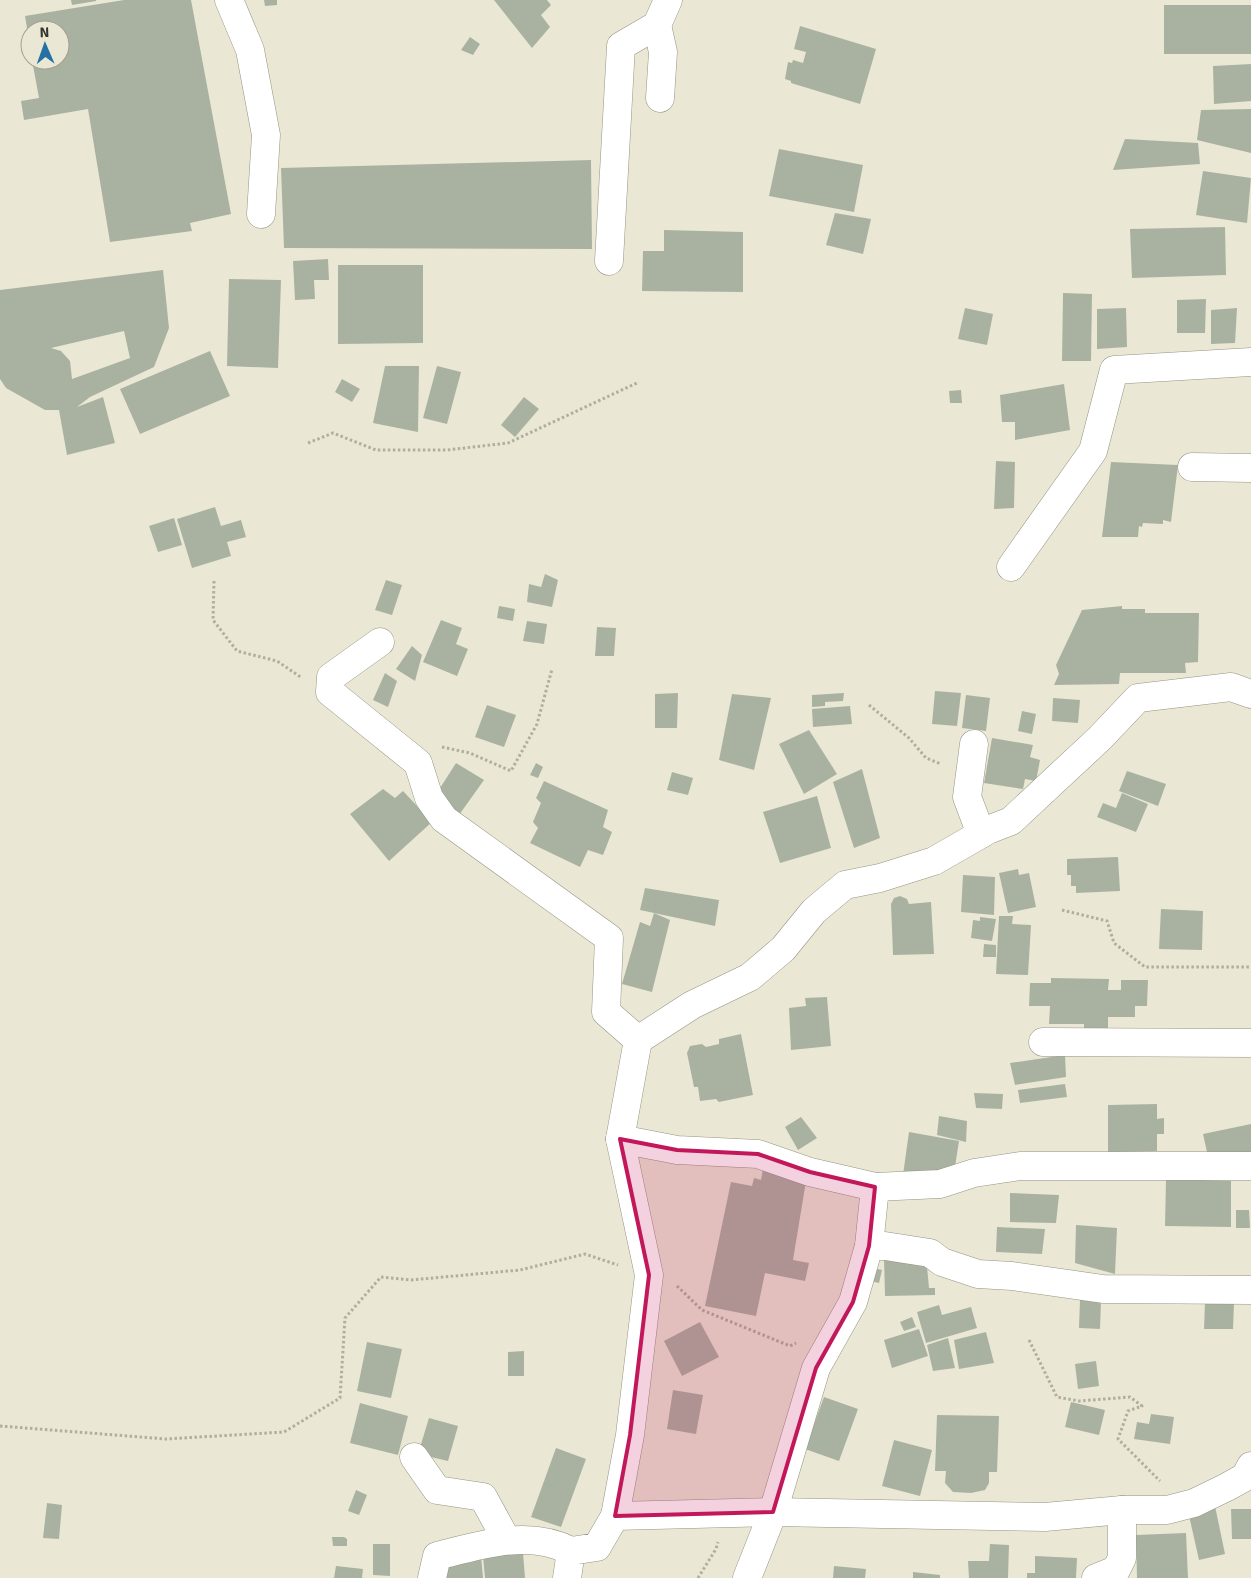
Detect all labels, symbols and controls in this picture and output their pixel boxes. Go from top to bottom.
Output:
north arrow [20,20,70,70]
text: N [39,24,50,41]

